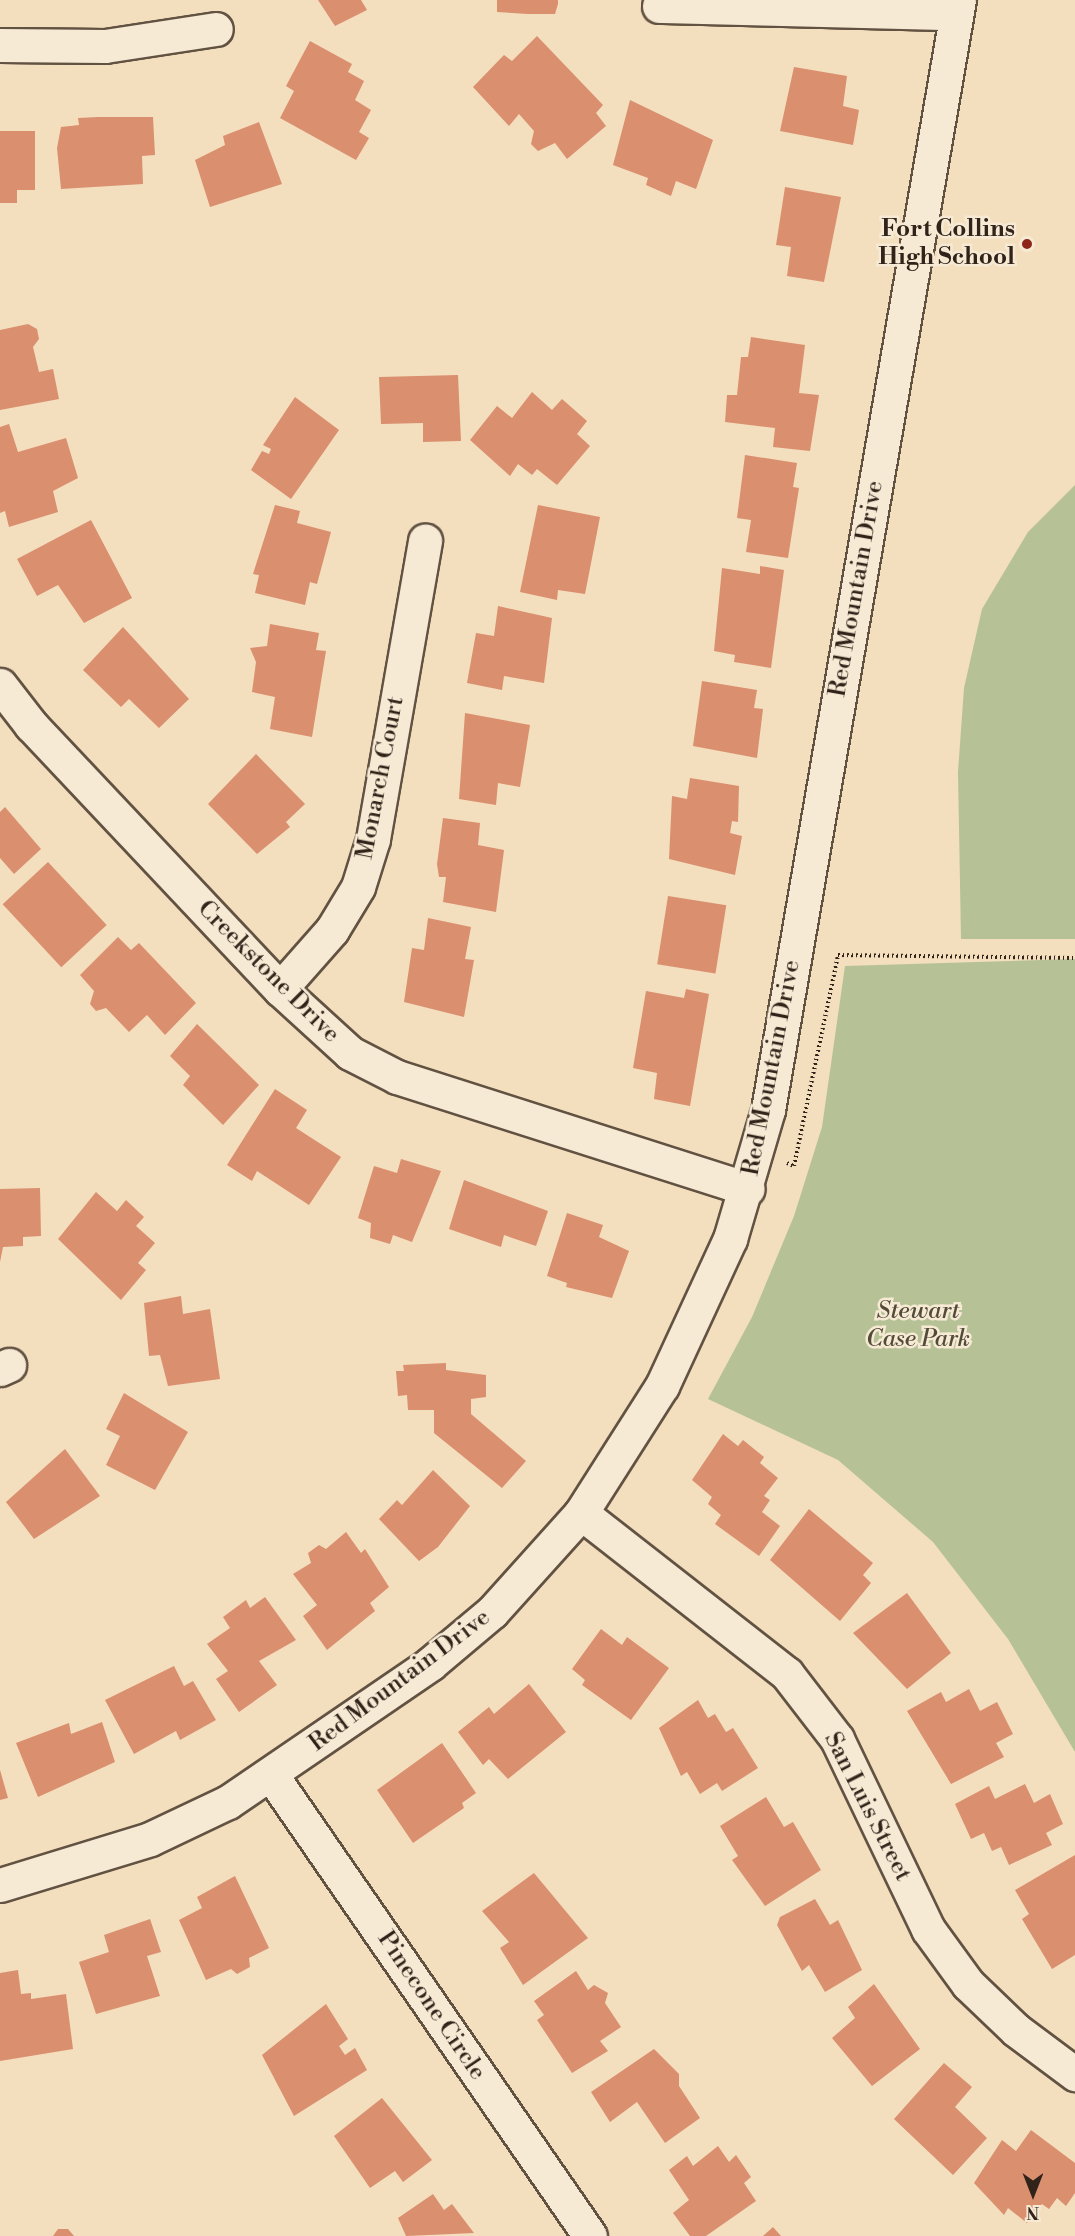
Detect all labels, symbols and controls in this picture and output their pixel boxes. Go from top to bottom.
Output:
place label: Fort Collins High School [878,216,1015,272]
marker: Fort Collins High School [1020,237,1034,251]
street label: Red Mountain Drive [824,479,890,699]
street label: Monarch Court [351,694,411,862]
street label: Creekstone Drive [191,895,345,1049]
street label: Red Mountain Drive [737,958,807,1178]
park label: Stewart Case Park [866,1298,970,1354]
street label: Red Mountain Drive [304,1604,496,1758]
street label: San Luis Street [817,1728,917,1886]
street label: Pinecone Circle [371,1926,491,2086]
north arrow [1003,2164,1063,2224]
text: N [1027,2202,1039,2222]

